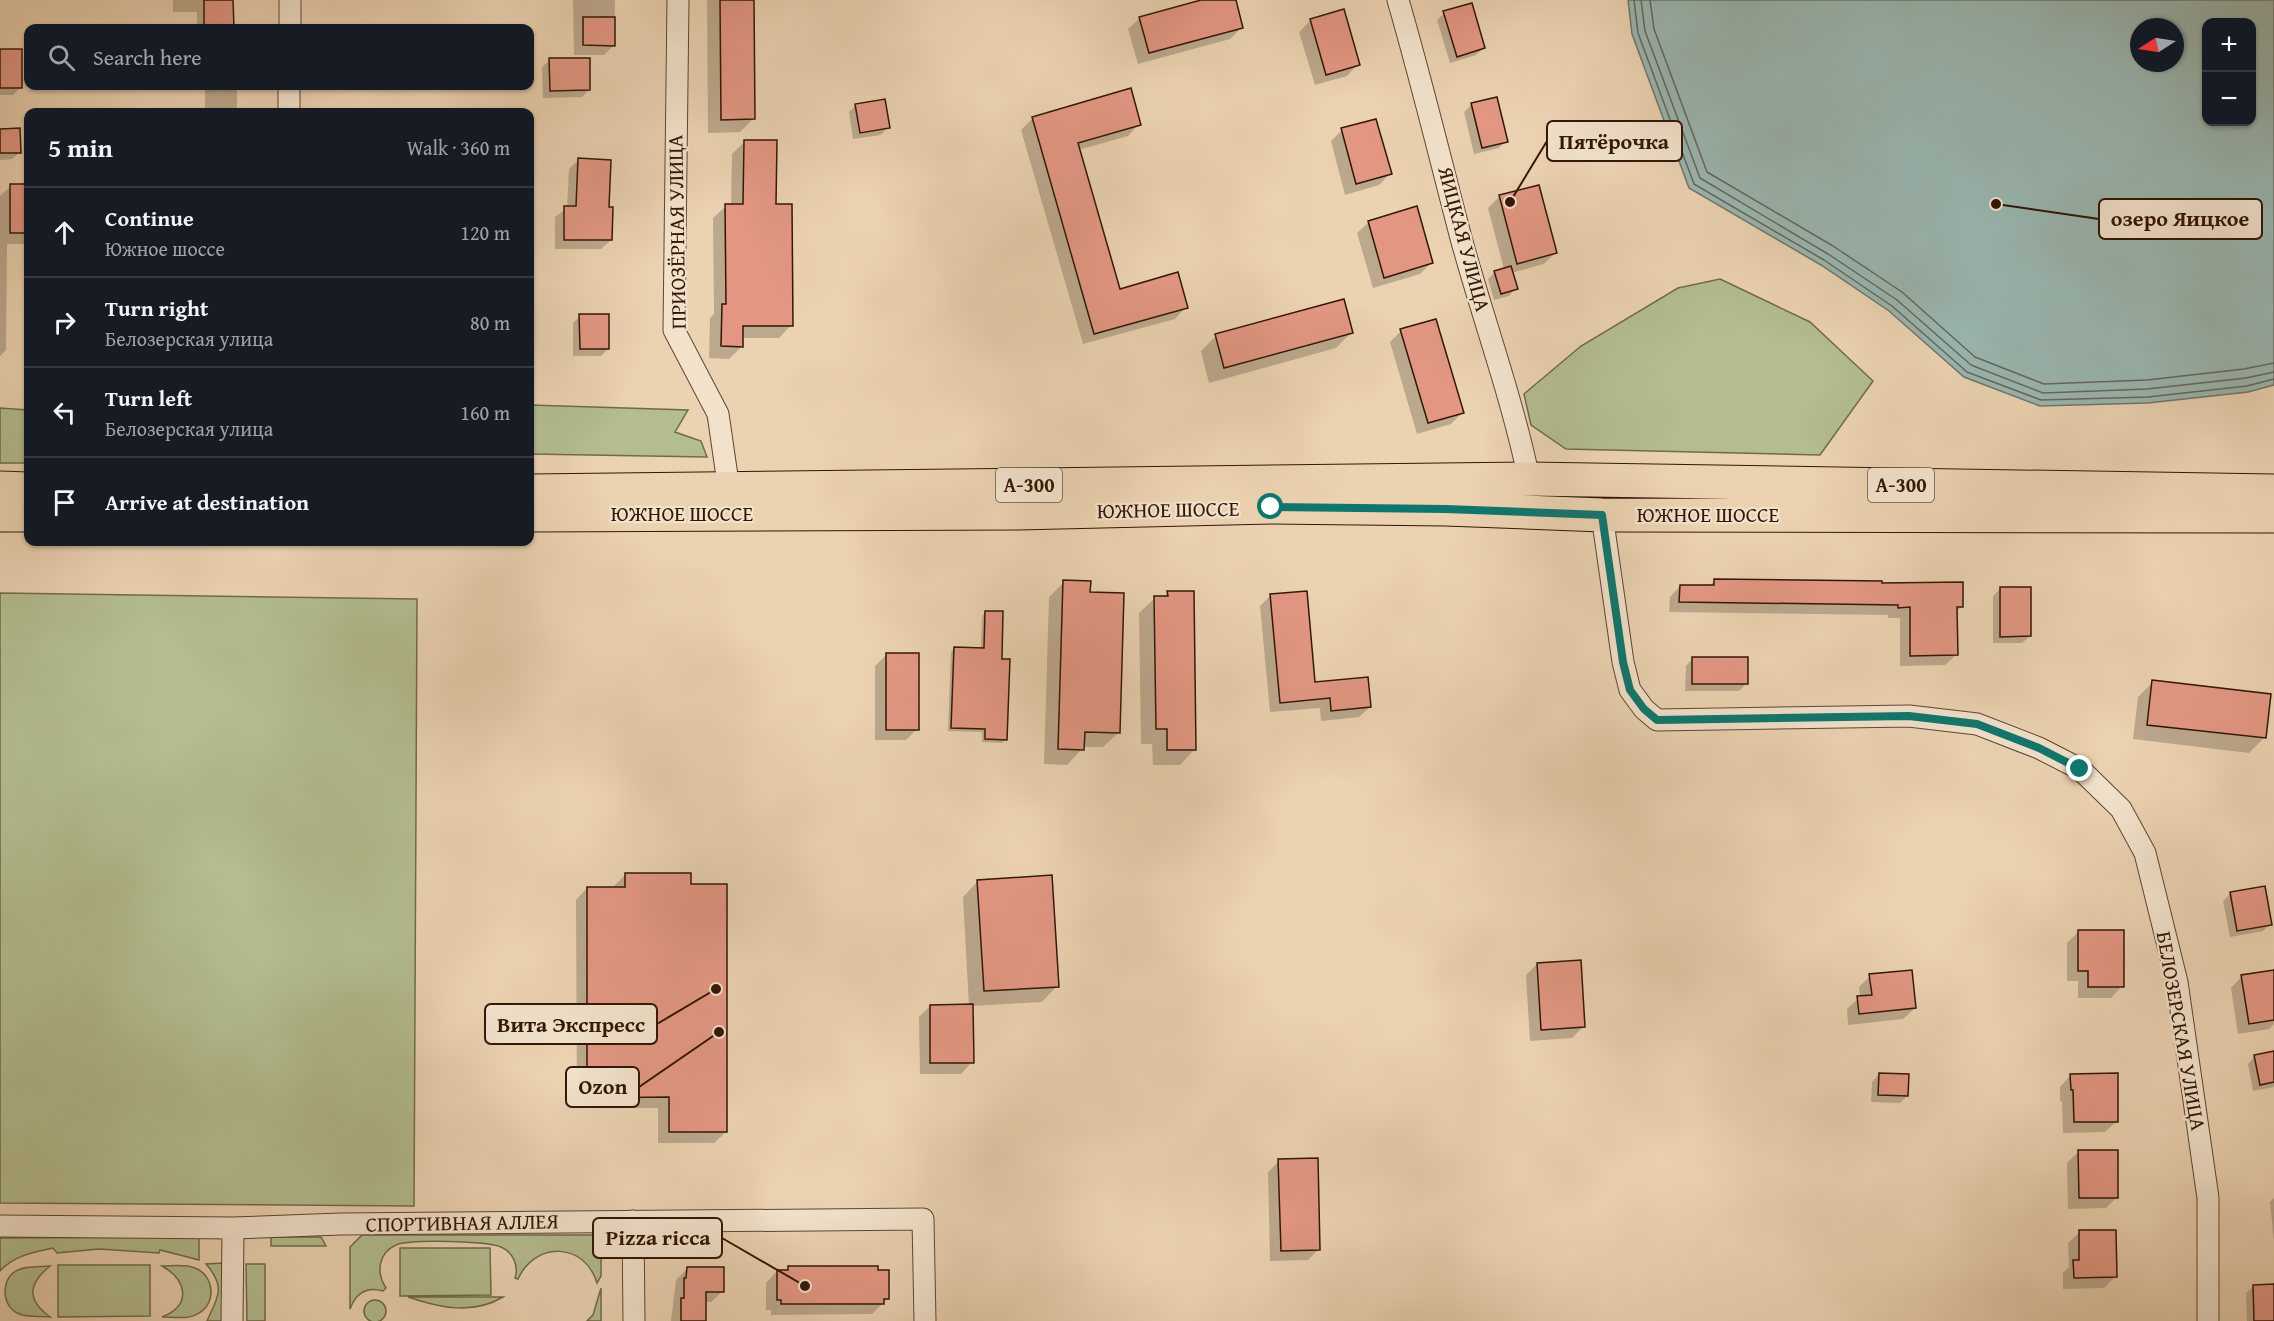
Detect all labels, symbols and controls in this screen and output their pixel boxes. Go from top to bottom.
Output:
north arrow [2130,18,2184,72]
map controls [2202,18,2256,126]
button: + [2202,18,2256,72]
search box [24,24,534,90]
icon: search [45,41,78,74]
text: Search here [93,41,202,73]
button: − [2202,72,2256,126]
callout: Пятёрочка [1547,121,1682,161]
text: Пятёрочка [1559,125,1670,157]
text: 5 min [48,128,113,167]
text: Walk · 360 m [407,133,510,162]
street label: ПРИОЗЁРНАЯ УЛИЦА [659,134,694,330]
street label: ЯИЦКАЯ УЛИЦА [1430,162,1499,315]
callout: озеро Яицкое [2099,199,2262,239]
text: Continue [105,202,194,234]
text: озеро Яицкое [2111,202,2249,234]
icon: ahead [48,216,81,249]
text: 120 m [460,218,510,247]
text: Южное шоссе [105,234,225,263]
text: Turn right [105,292,208,324]
icon: right [48,306,81,339]
text: 80 m [470,308,510,337]
text: Белозерская улица [105,324,273,353]
text: Turn left [105,382,192,414]
icon: left [48,396,81,429]
text: 160 m [460,398,510,427]
text: Белозерская улица [105,414,273,443]
road number: А-300 [996,468,1062,502]
road number: А-300 [1868,468,1934,502]
icon: arrive [48,486,81,519]
text: Arrive at destination [105,486,309,518]
street label: ЮЖНОЕ ШОССЕ [1097,493,1240,526]
route start [1257,493,1283,519]
street label: ЮЖНОЕ ШОССЕ [611,498,754,529]
street label: ЮЖНОЕ ШОССЕ [1637,499,1780,530]
route end [2066,755,2092,781]
street label: БЕЛОЗЕРСКАЯ УЛИЦА [2149,929,2214,1133]
callout: Вита Экспресс [485,1004,657,1044]
text: Вита Экспресс [497,1008,645,1040]
callout: Ozon [566,1067,639,1107]
text: Ozon [578,1070,628,1102]
street label: СПОРТИВНАЯ АЛЛЕЯ [365,1205,559,1240]
callout: Pizza ricca [593,1218,722,1258]
text: Pizza ricca [605,1221,711,1253]

